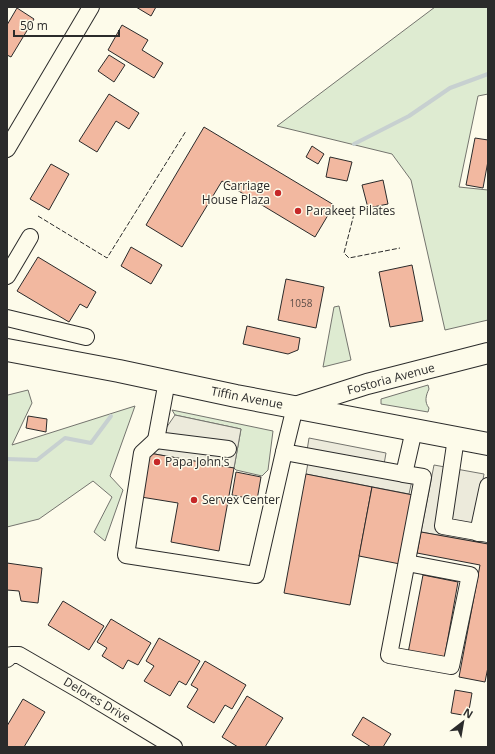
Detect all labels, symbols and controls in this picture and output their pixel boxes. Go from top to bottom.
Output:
scale bar [14,12,119,38]
text: 50 m [20,17,48,34]
place label: Carriage House Plaza [202,177,270,208]
marker: Carriage House Plaza [273,188,283,198]
place label: Parakeet Pilates [306,202,396,219]
marker: Parakeet Pilates [293,206,303,216]
house number: 1058 [290,296,313,310]
street label: Fostoria Avenue [345,359,437,398]
street label: Tiffin Avenue [210,382,285,413]
place label: Papa John's [165,453,230,470]
marker: Papa John's [152,457,162,467]
place label: Servex Center [202,491,280,508]
marker: Servex Center [189,495,199,505]
street label: Delores Drive [61,673,134,726]
north arrow [443,702,483,742]
text: N [461,704,476,722]

